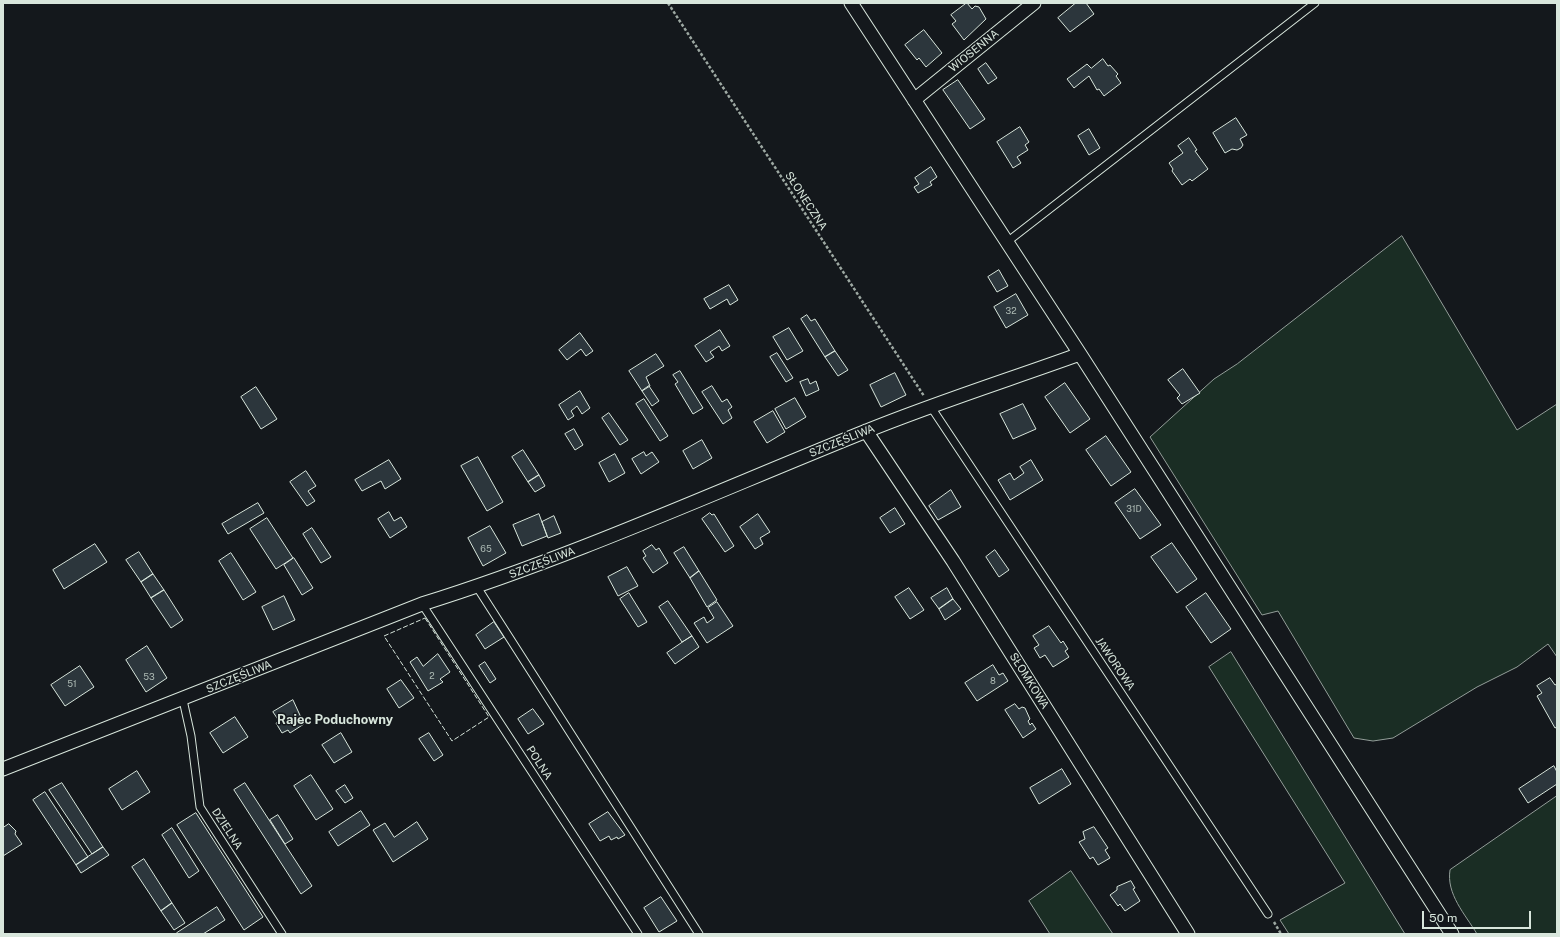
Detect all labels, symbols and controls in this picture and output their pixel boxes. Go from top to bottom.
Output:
street label: WIOSENNA [946,27,1002,75]
street label: SŁONECZNA [782,169,830,233]
house number: 32 [1005,306,1017,316]
street label: SZCZĘŚLIWA [807,422,877,460]
house number: 31D [1126,504,1142,514]
house number: 65 [480,544,492,554]
street label: SZCZĘŚLIWA [507,544,577,582]
street label: JAWOROWA [1092,635,1138,693]
street label: SŁOMKOWA [1007,650,1051,712]
street label: SZCZĘŚLIWA [204,658,274,696]
house number: 2 [429,671,435,681]
house number: 53 [143,672,155,682]
house number: 8 [990,676,996,686]
house number: 51 [67,679,77,689]
district label: Rajec Poduchowny [277,712,393,728]
street label: POLNA [523,744,555,782]
street label: DZIELNA [209,806,245,852]
scale bar [1424,903,1533,929]
text: 50 m [1429,911,1457,925]

